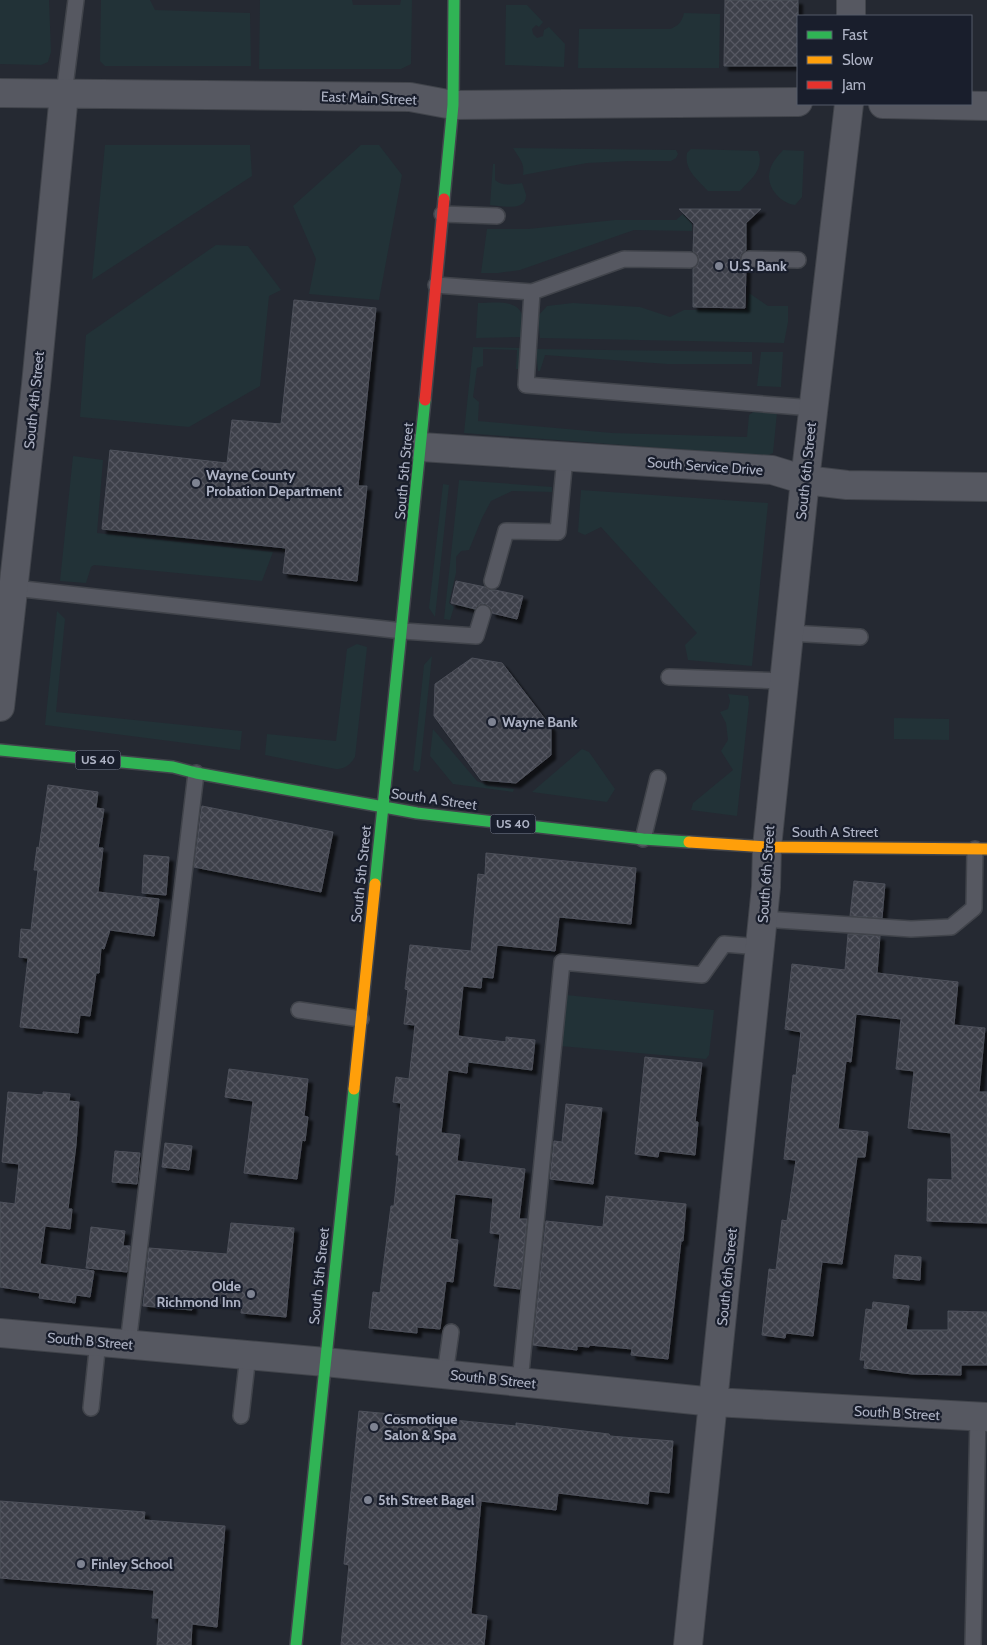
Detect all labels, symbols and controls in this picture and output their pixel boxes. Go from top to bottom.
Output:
legend [797,15,972,105]
text: Fast [842,26,867,44]
text: Slow [842,51,873,69]
text: Jam [841,76,866,94]
street label: East Main Street [321,87,418,109]
place label: U.S. Bank [729,257,787,275]
marker: U.S. Bank [713,260,725,272]
street label: South 4th Street [20,350,48,450]
street label: South 5th Street [391,421,417,520]
street label: South 6th Street [792,421,820,521]
street label: South Service Drive [646,453,764,479]
place label: Wayne County Probation Department [206,466,342,500]
marker: Wayne County Probation Department [190,477,202,489]
place label: Wayne Bank [502,713,578,731]
marker: Wayne Bank [486,716,498,728]
road number: US 40 [76,750,120,770]
street label: South A Street [390,784,478,814]
road number: US 40 [490,814,536,834]
street label: South A Street [792,823,878,841]
street label: South 5th Street [347,824,375,924]
street label: South 6th Street [754,824,778,924]
street label: South 5th Street [305,1226,333,1326]
street label: South 6th Street [713,1227,741,1327]
place label: Olde Richmond Inn [157,1277,241,1311]
marker: Olde Richmond Inn [245,1288,257,1300]
street label: South B Street [46,1328,134,1354]
street label: South B Street [449,1366,537,1392]
street label: South B Street [854,1402,941,1424]
place label: Cosmotique Salon & Spa [384,1410,457,1444]
marker: Cosmotique Salon & Spa [368,1421,380,1433]
place label: 5th Street Bagel [378,1491,475,1509]
marker: 5th Street Bagel [362,1494,374,1506]
place label: Finley School [91,1555,173,1573]
marker: Finley School [75,1558,87,1570]

